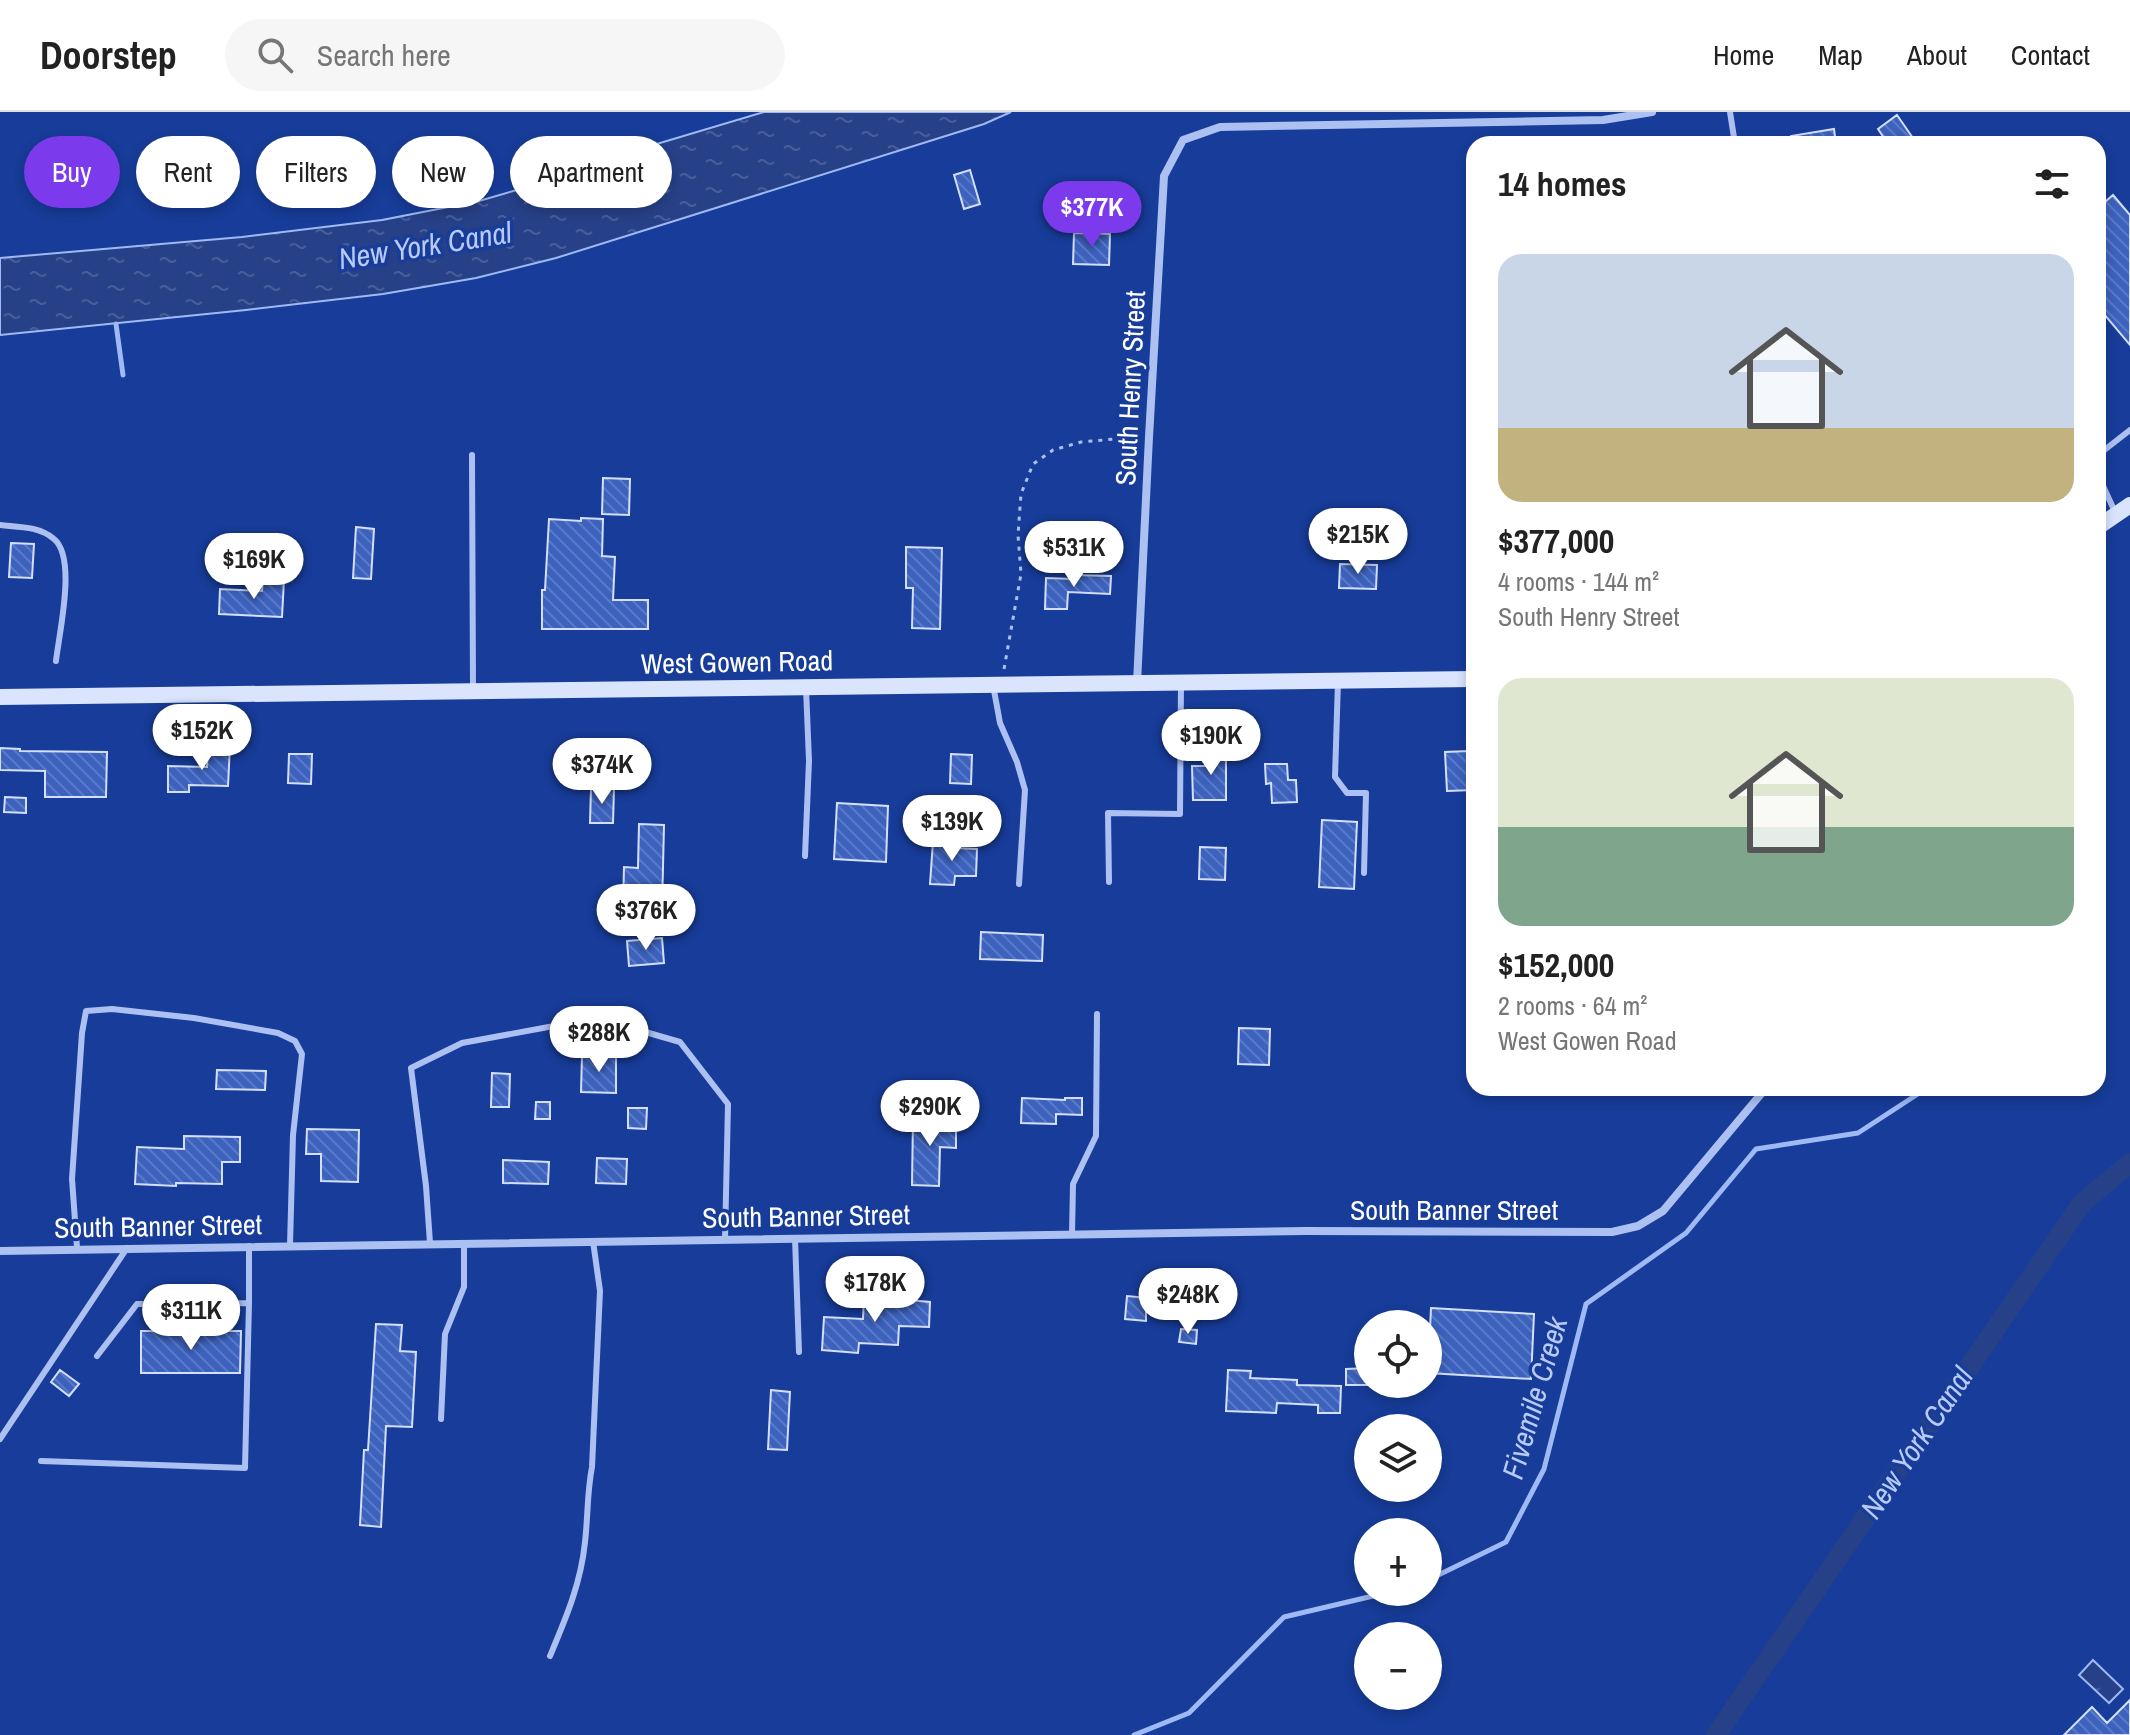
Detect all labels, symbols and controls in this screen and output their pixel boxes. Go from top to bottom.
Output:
search box [225,19,785,91]
text: Doorstep [40,30,177,81]
icon: search [253,33,297,77]
text: Search here [317,35,451,75]
text: Home [1713,36,1774,74]
text: Map [1818,36,1863,74]
text: About [1907,36,1967,74]
text: Contact [2011,36,2090,74]
chip: Buy [24,136,120,208]
chip: Rent [136,136,240,208]
chip: Filters [256,136,376,208]
chip: New [392,136,494,208]
chip: Apartment [510,136,672,208]
text: 14 homes [1498,161,1627,207]
icon: filters [2030,162,2074,206]
pin: $377K [1036,181,1148,249]
text: $377K [1061,189,1123,224]
water label: New York Canal [336,212,515,278]
street label: South Henry Street [1106,289,1154,487]
icon: home [1714,306,1858,450]
pin: $215K [1302,508,1414,576]
text: $215K [1327,516,1389,551]
text: $377,000 [1498,518,1614,564]
pin: $531K [1018,521,1130,589]
text: $531K [1043,529,1105,564]
pin: $169K [198,533,310,601]
text: $169K [223,541,285,576]
text: 4 rooms · 144 m² [1498,564,1659,599]
text: South Henry Street [1498,599,1679,634]
street label: West Gowen Road [641,641,833,683]
pin: $152K [146,704,258,772]
pin: $190K [1155,709,1267,777]
text: $152K [171,712,233,747]
text: $190K [1180,717,1242,752]
icon: home [1714,730,1858,874]
pin: $374K [546,738,658,806]
text: $374K [571,746,633,781]
pin: $139K [896,795,1008,863]
text: $139K [921,803,983,838]
pin: $376K [590,884,702,952]
text: $376K [615,892,677,927]
text: $152,000 [1498,942,1614,988]
text: 2 rooms · 64 m² [1498,988,1647,1023]
pin: $288K [543,1006,655,1074]
text: $288K [568,1014,630,1049]
text: West Gowen Road [1498,1023,1677,1058]
pin: $290K [874,1080,986,1148]
text: $290K [899,1088,961,1123]
street label: South Banner Street [1350,1191,1558,1229]
street label: South Banner Street [702,1195,910,1237]
street label: South Banner Street [54,1205,262,1247]
pin: $178K [819,1256,931,1324]
text: $178K [844,1264,906,1299]
pin: $248K [1132,1268,1244,1336]
text: $248K [1157,1276,1219,1311]
pin: $311K [135,1284,247,1352]
text: $311K [160,1292,222,1327]
map controls [1354,1310,1442,1710]
button: locate [1354,1310,1442,1398]
water label: Fivemile Creek [1492,1310,1577,1483]
water label: New York Canal [1851,1359,1982,1526]
button: layers [1354,1414,1442,1502]
button: + [1354,1518,1442,1606]
button: − [1354,1622,1442,1710]

